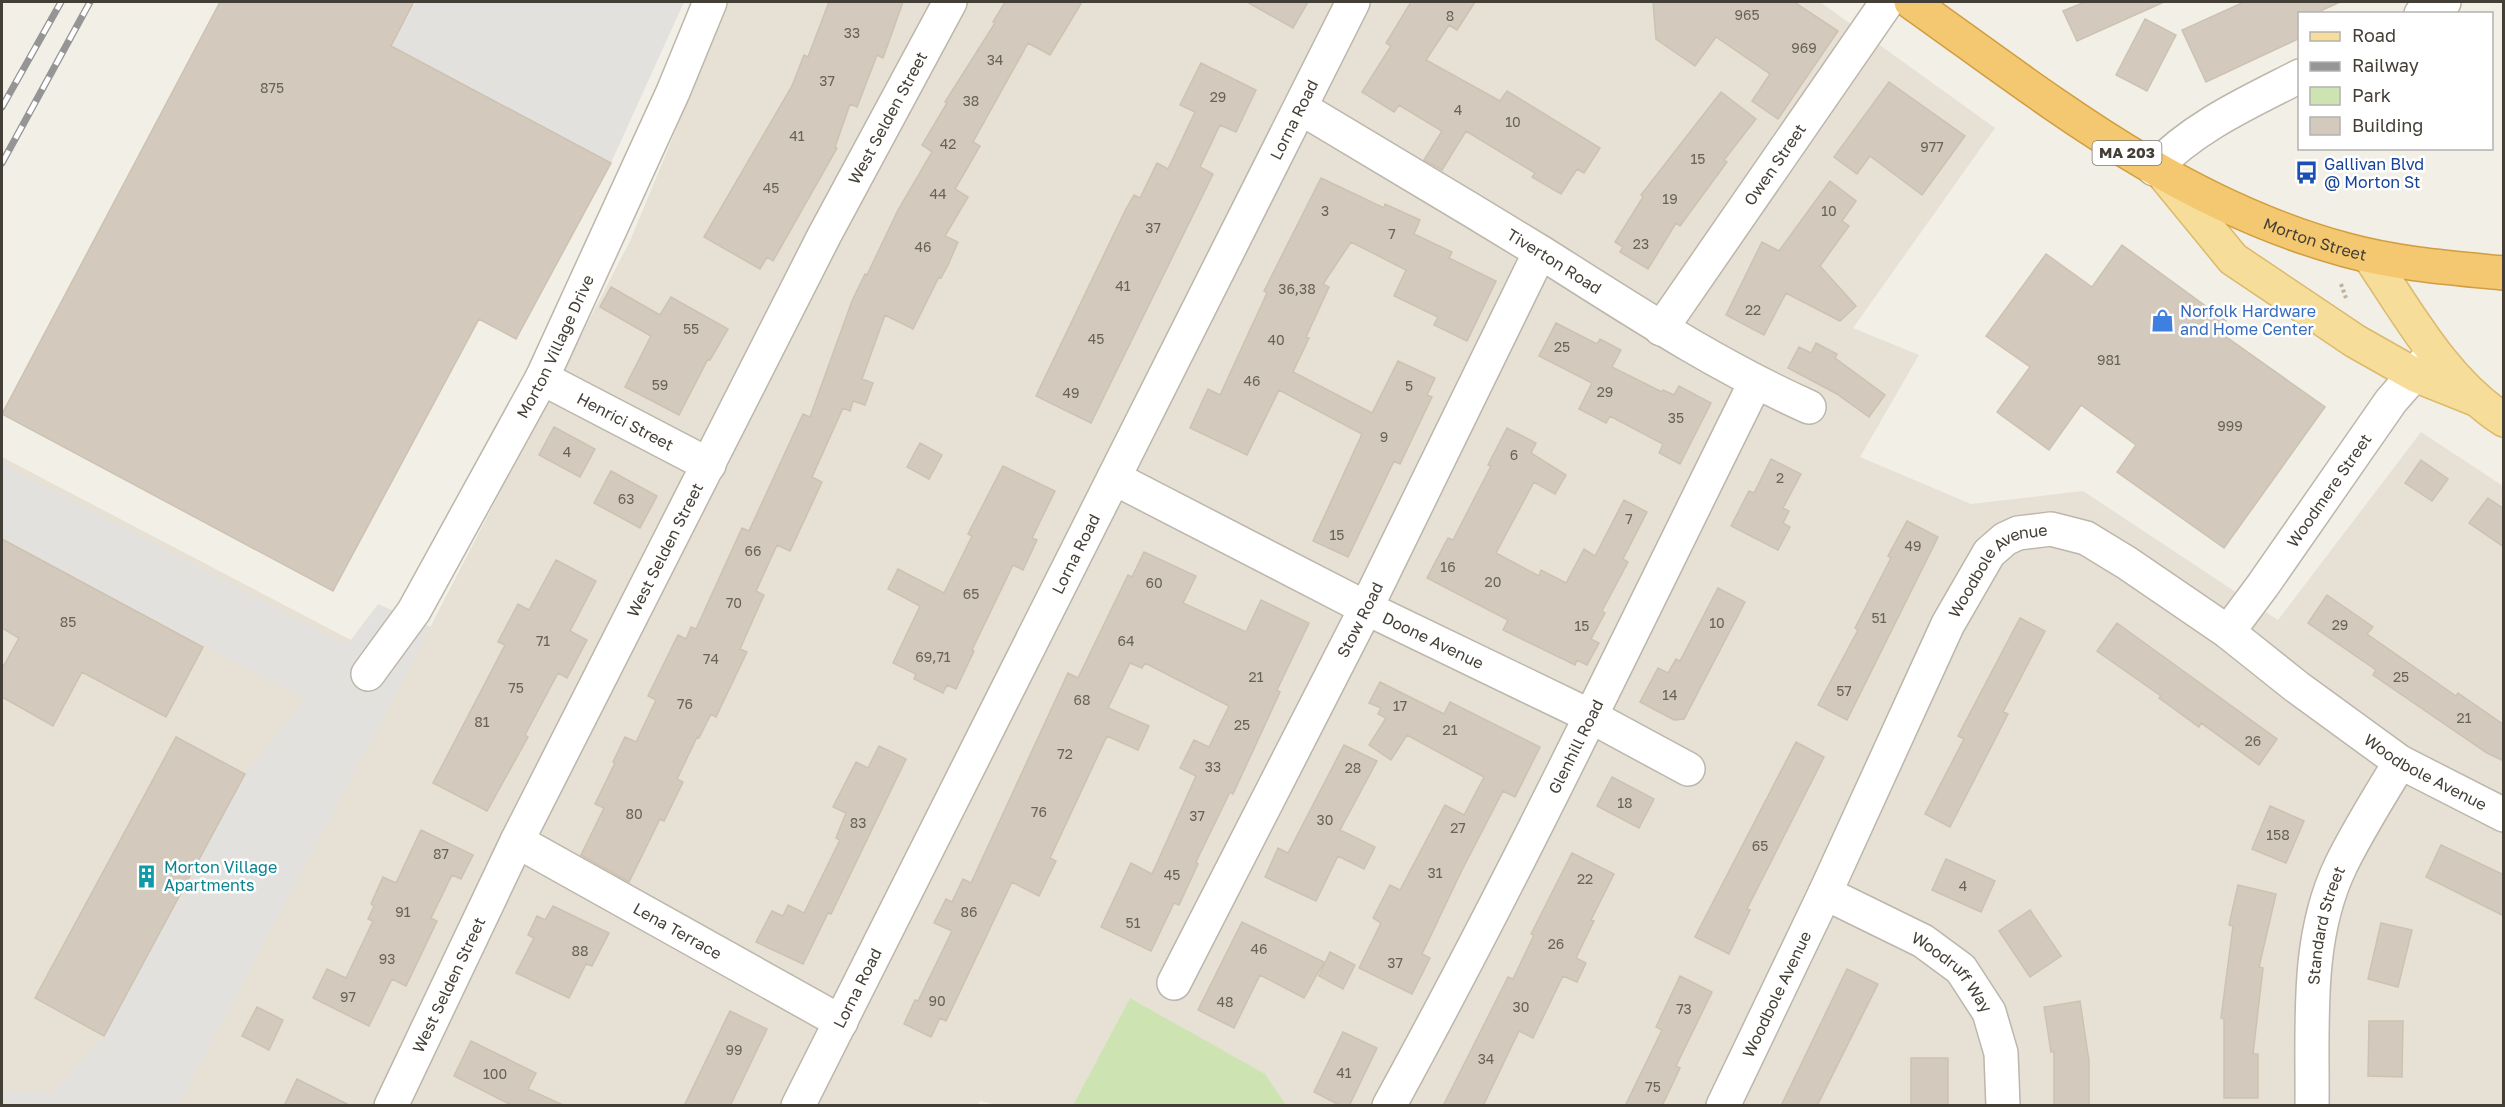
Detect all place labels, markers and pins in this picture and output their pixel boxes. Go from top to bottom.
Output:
place label: Gallivan Blvd @ Morton St [2324,154,2424,192]
bus stop icon: Gallivan Blvd @ Morton St [2293,160,2319,186]
place label: Norfolk Hardware and Home Center [2180,301,2316,339]
shop icon: Norfolk Hardware and Home Center [2149,307,2175,333]
place label: Morton Village Apartments [164,857,277,895]
building icon: Morton Village Apartments [133,863,159,889]

